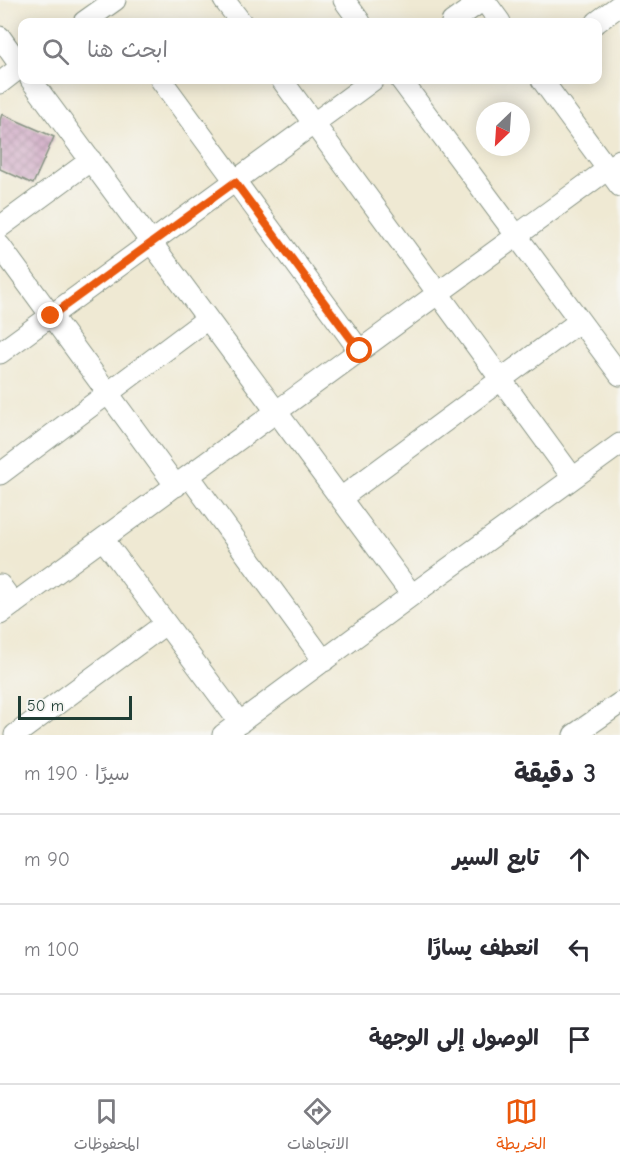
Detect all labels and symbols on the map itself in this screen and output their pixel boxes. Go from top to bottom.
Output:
north arrow [476,102,530,156]
route end [37,302,63,328]
route start [346,337,372,363]
scale bar [18,693,132,720]

